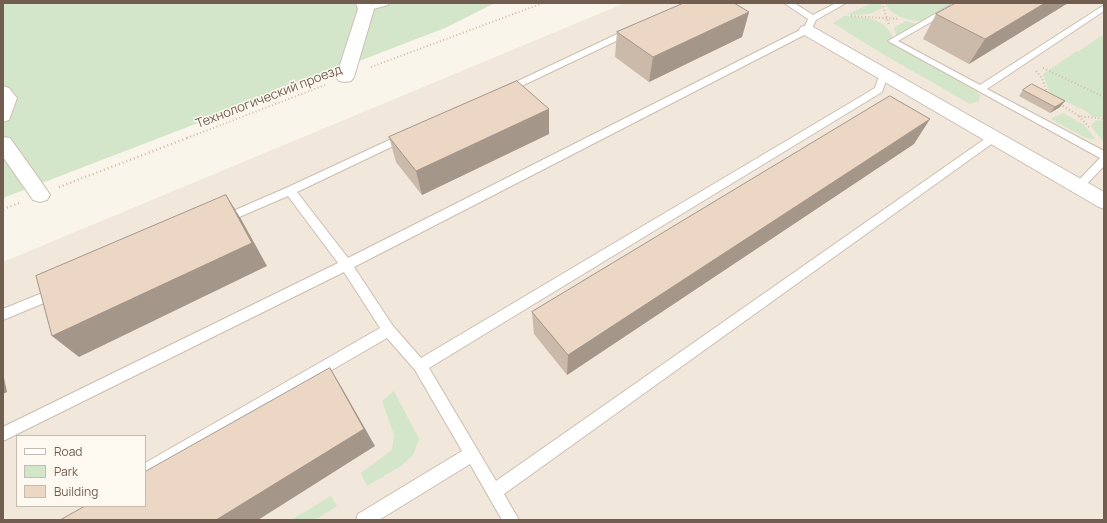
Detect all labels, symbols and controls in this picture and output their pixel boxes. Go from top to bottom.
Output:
street label: Технологический проезд [194,62,344,132]
legend [16,435,146,507]
text: Road [54,443,82,460]
text: Park [54,463,78,480]
text: Building [54,483,98,500]

